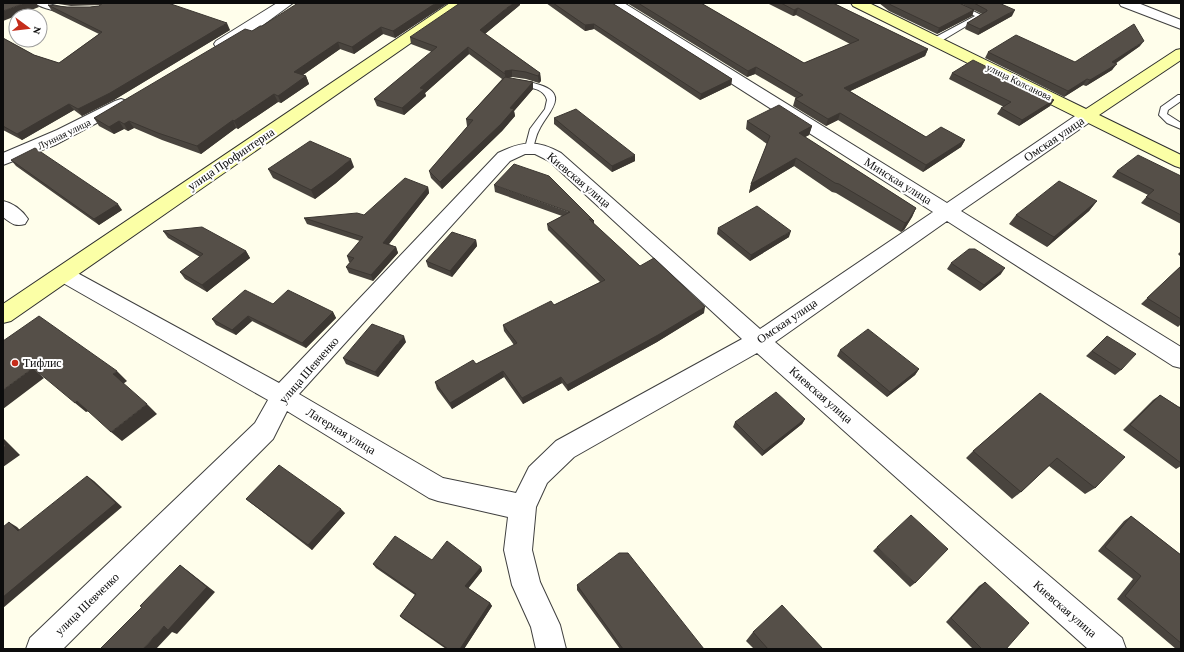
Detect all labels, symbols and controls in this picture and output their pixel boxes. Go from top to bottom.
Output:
north arrow [8,8,48,48]
text: N [31,25,44,36]
street label: улица Колсанова [985,61,1054,103]
street label: Омская улица [1021,113,1087,164]
street label: Лунная улица [36,116,93,152]
street label: улица Профинтерна [185,124,278,193]
street label: Киевская улица [544,149,614,211]
street label: Минская улица [862,155,935,208]
street label: Омская улица [754,295,820,346]
street label: улица Шевченко [276,334,342,406]
place label: Тифлис [23,356,62,370]
marker: Тифлис [10,358,20,368]
street label: Киевская улица [787,364,856,427]
street label: Лагерная улица [304,405,379,458]
street label: улица Шевченко [52,570,122,638]
street label: Киевская улица [1031,578,1100,641]

